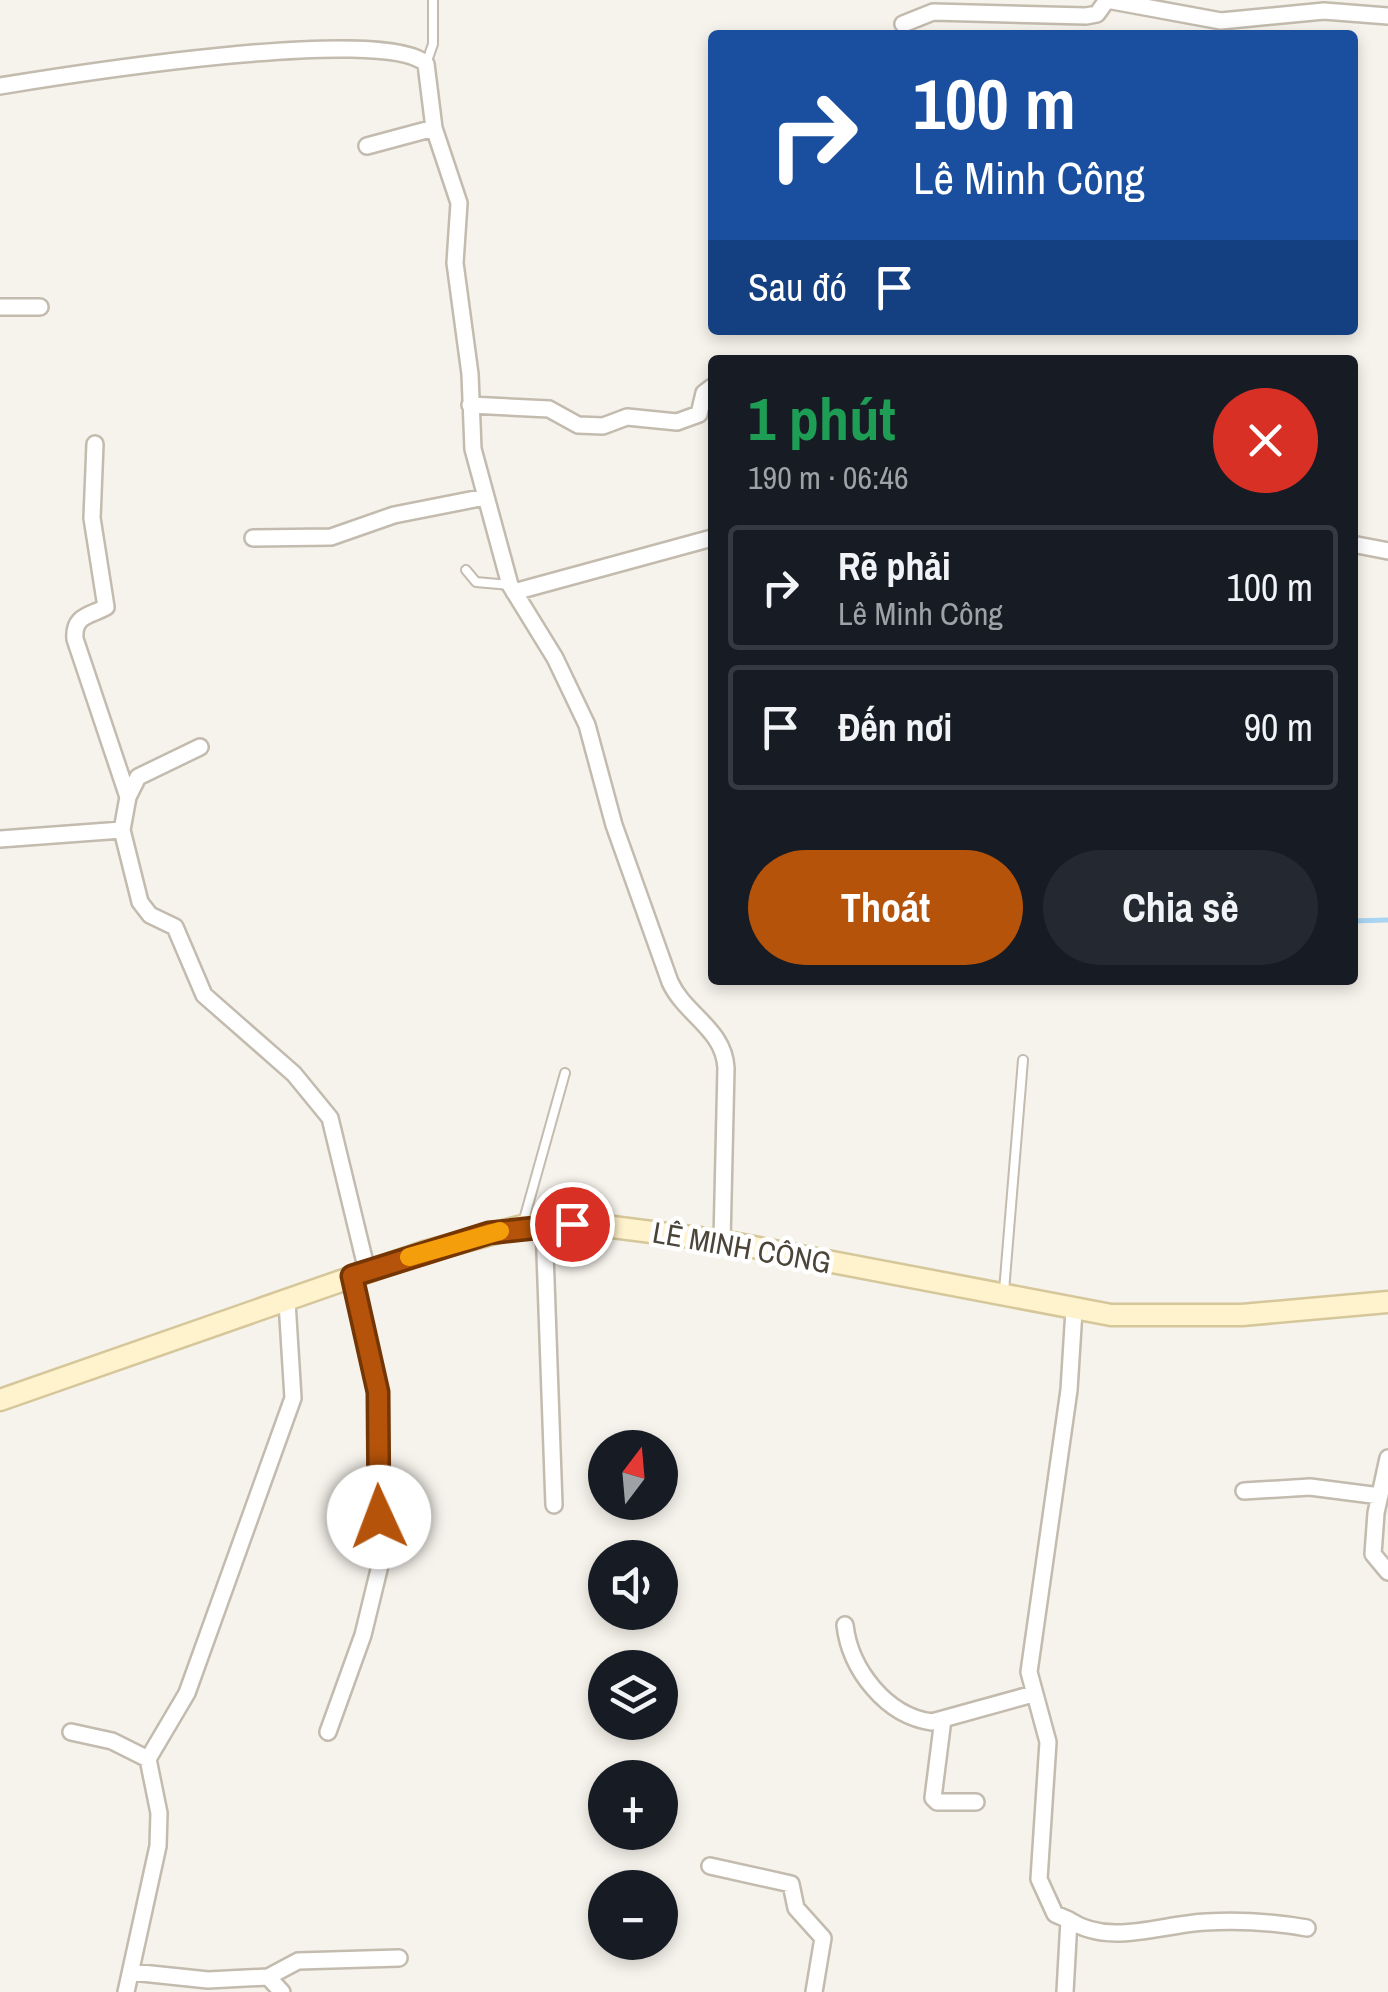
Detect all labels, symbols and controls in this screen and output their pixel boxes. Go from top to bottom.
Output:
text: 100 m [913,57,1076,151]
icon: right [748,70,878,200]
text: Lê Minh Công [913,147,1145,208]
icon: arrive [867,260,922,315]
text: Sau đó [748,262,847,313]
text: 1 phút [748,378,896,459]
button: close [1213,388,1318,493]
text: 190 m · 06:46 [748,456,908,499]
text: Rẽ phải [838,541,951,592]
icon: right [753,560,808,615]
text: 100 m [1226,562,1313,613]
text: Lê Minh Công [838,592,1003,635]
icon: arrive [753,700,808,755]
text: Đến nơi [838,702,952,753]
text: 90 m [1244,702,1313,753]
button: Thoát [748,850,1023,965]
button: Chia sẻ [1043,850,1318,965]
pin [530,1182,615,1267]
icon: arrive [545,1197,600,1252]
street label: LÊ MINH CÔNG [650,1212,834,1282]
north arrow [588,1430,678,1520]
map controls [588,1430,678,1960]
position arrow [327,1465,431,1569]
button: sound [588,1540,678,1630]
button: layers [588,1650,678,1740]
button: + [588,1760,678,1850]
button: − [588,1870,678,1960]

